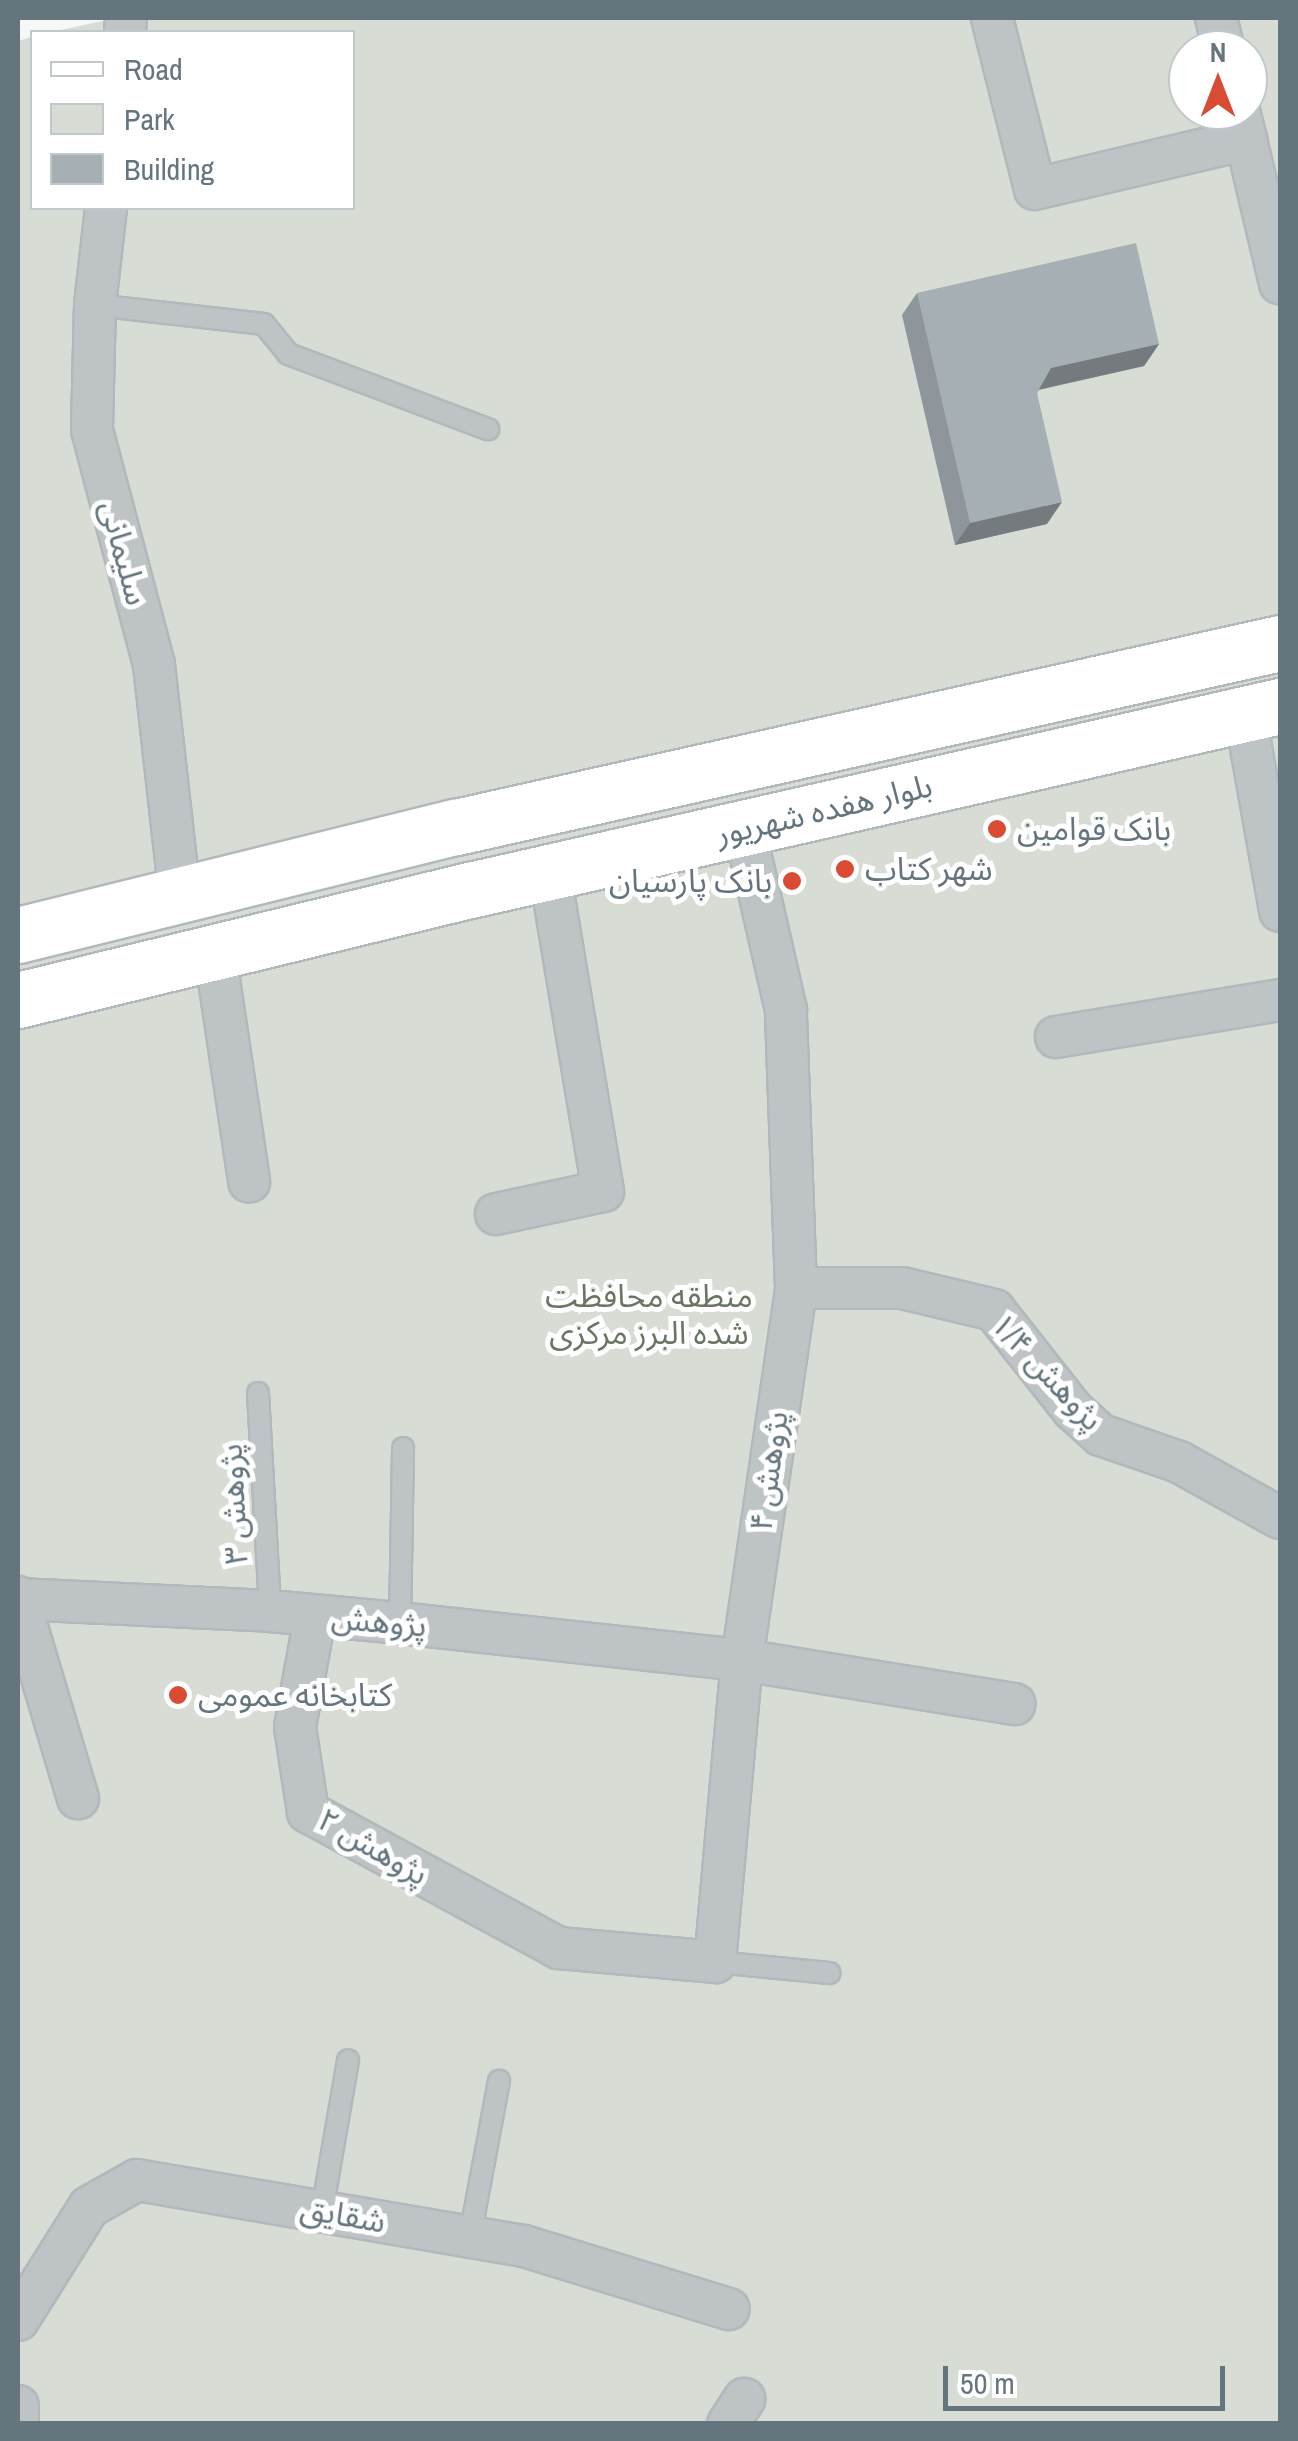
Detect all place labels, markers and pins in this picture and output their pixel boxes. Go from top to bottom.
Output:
place label: بانک قوامین [1017,810,1171,848]
marker: بانک قوامین [986,818,1008,840]
place label: شهر کتاب [865,850,992,888]
marker: شهر کتاب [834,858,856,880]
place label: بانک پارسیان [609,862,772,900]
marker: بانک پارسیان [781,870,803,892]
place label: کتابخانه عمومی [198,1676,392,1714]
marker: کتابخانه عمومی [167,1684,189,1706]

